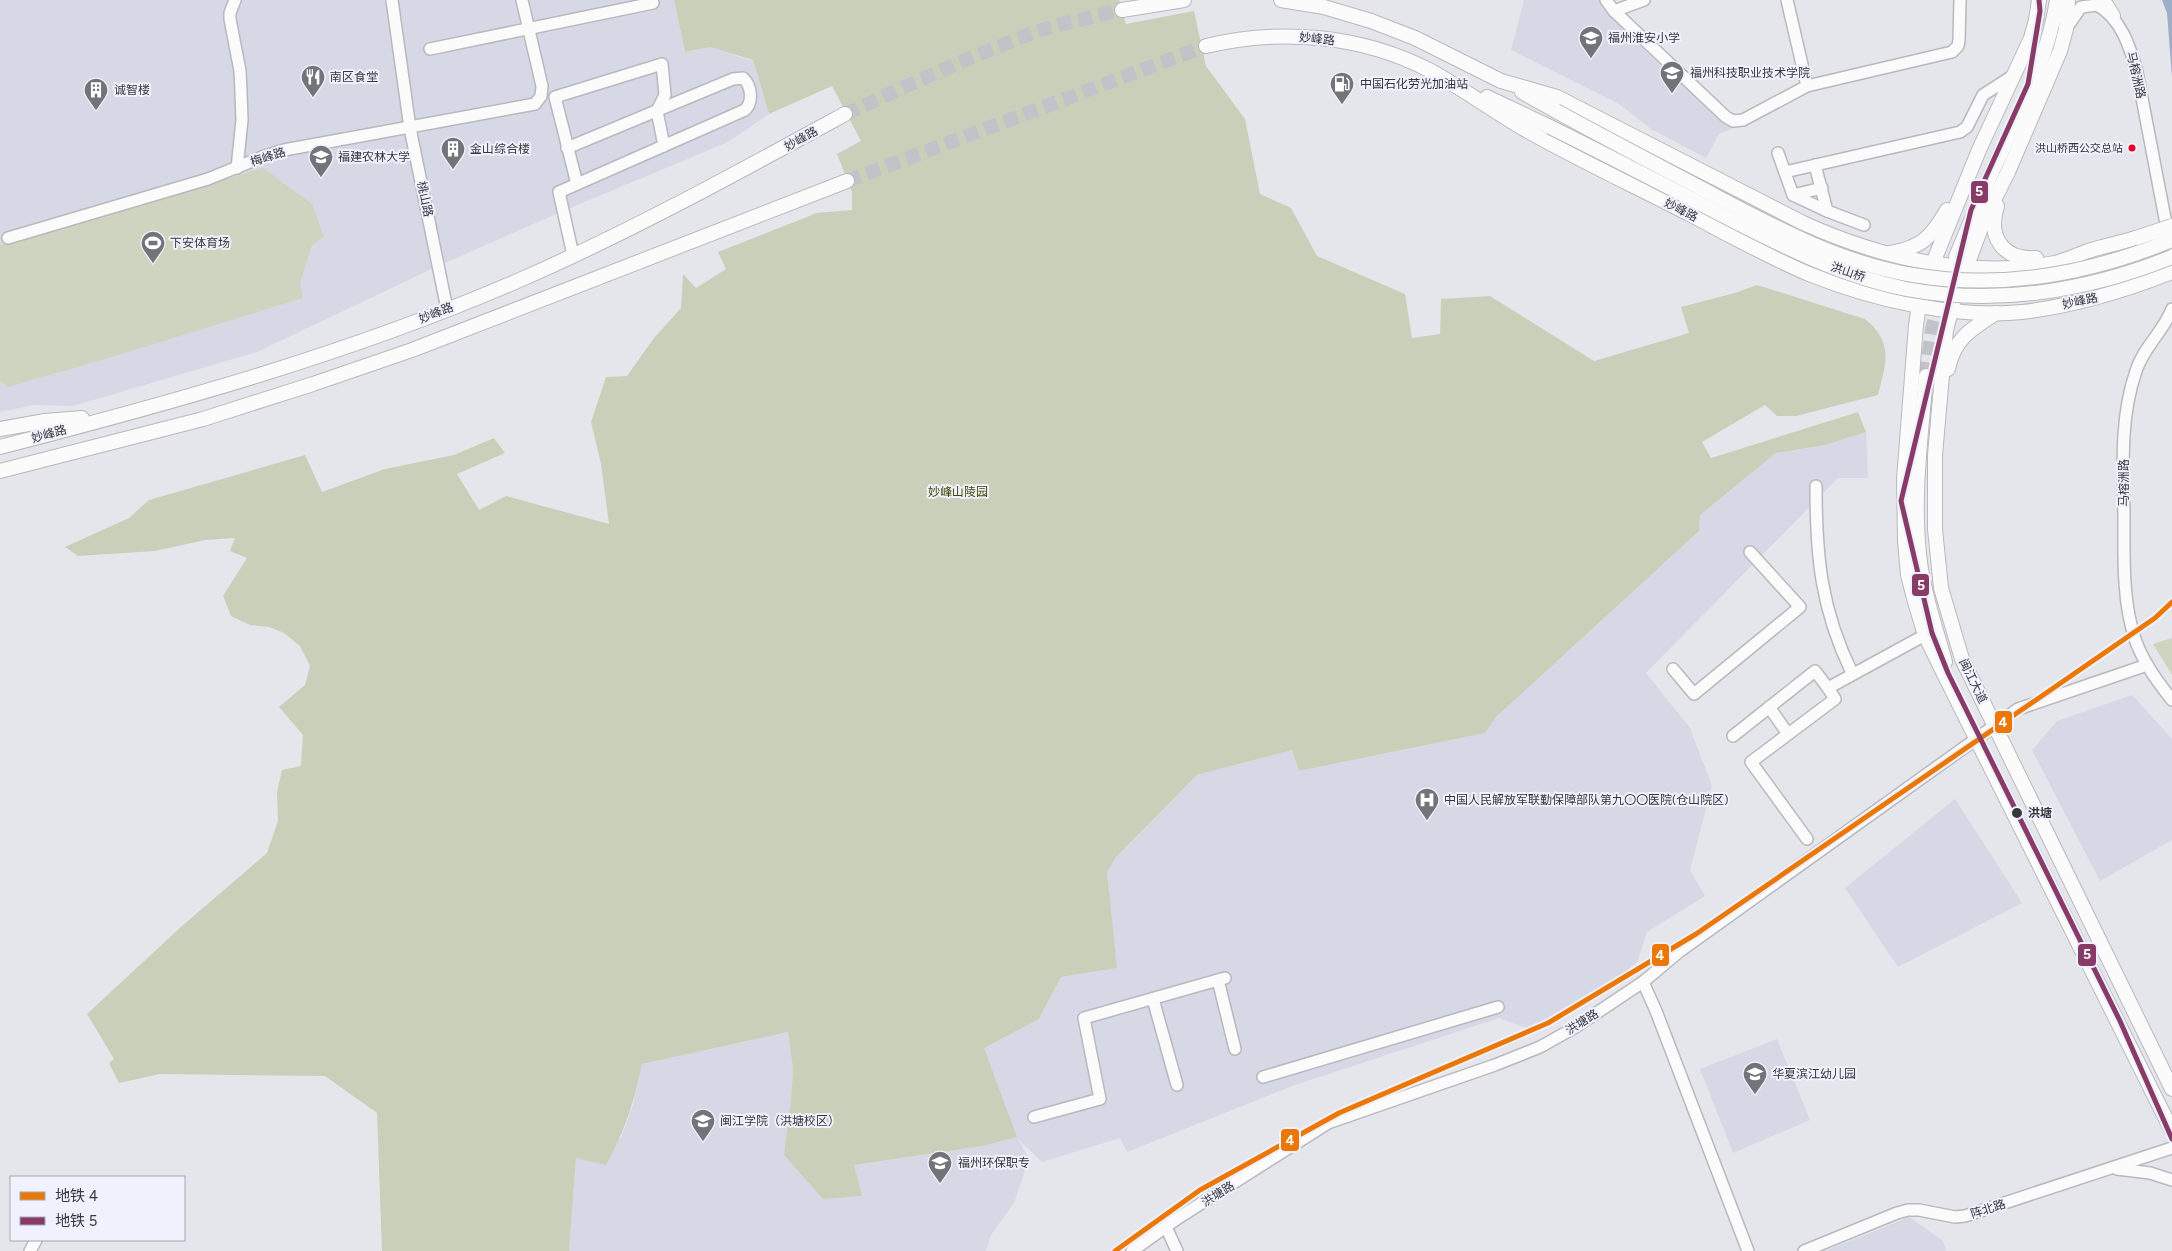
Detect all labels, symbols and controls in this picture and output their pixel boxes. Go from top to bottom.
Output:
school or university icon: 福州淮安小学 [1578,25,1604,59]
street label: 妙峰路 [1298,30,1336,48]
place label: 福州淮安小学 [1608,31,1680,45]
street label: 马榕洲路 [2124,50,2148,100]
school or university icon: 福州科技职业技术学院 [1659,60,1685,94]
restaurant icon: 南区食堂 [300,64,326,98]
place label: 福州科技职业技术学院 [1690,66,1810,80]
place label: 南区食堂 [330,70,378,84]
fuel station icon: 中国石化劳光加油站 [1329,71,1355,105]
building icon: 诚智楼 [83,77,109,111]
place label: 中国石化劳光加油站 [1360,77,1468,91]
place label: 诚智楼 [114,83,150,97]
street label: 妙峰路 [782,124,820,154]
building icon: 金山综合楼 [440,136,466,170]
place label: 金山综合楼 [470,142,530,156]
place label: 洪山桥西公交总站 [2035,142,2123,155]
marker: 洪山桥西公交总站 [2127,143,2137,153]
school or university icon: 福建农林大学 [308,144,334,178]
street label: 梅峰路 [249,145,287,169]
place label: 福建农林大学 [338,150,410,164]
street label: 桃山路 [414,180,436,218]
line badge: 5 [1970,180,1989,204]
text: 5 [1975,183,1983,200]
street label: 妙峰路 [1662,196,1700,224]
sports icon: 下安体育场 [140,230,166,264]
place label: 下安体育场 [170,236,230,250]
street label: 洪山桥 [1829,260,1867,284]
street label: 妙峰路 [2061,290,2099,312]
street label: 妙峰路 [417,300,455,326]
street label: 妙峰路 [30,423,68,445]
street label: 马榕洲路 [2117,459,2131,507]
park label: 妙峰山陵园 [928,485,988,499]
line badge: 5 [1911,573,1930,597]
text: 5 [1917,577,1925,594]
street label: 闽江大道 [1956,656,1990,706]
line badge: 4 [1994,710,2013,734]
text: 4 [1999,714,2008,731]
hospital icon: 中国人民解放军联勤保障部队第九〇〇医院(仓山院区) [1414,787,1440,821]
place label: 中国人民解放军联勤保障部队第九〇〇医院(仓山院区) [1444,793,1728,807]
marker: 洪塘 [2010,806,2024,820]
place label: 洪塘 [2028,806,2052,820]
line badge: 4 [1651,943,1670,967]
line badge: 5 [2077,943,2097,967]
text: 5 [2083,946,2091,963]
text: 4 [1656,947,1665,964]
street label: 洪塘路 [1563,1007,1601,1037]
school or university icon: 华夏滨江幼儿园 [1742,1061,1768,1095]
place label: 华夏滨江幼儿园 [1772,1067,1856,1081]
school or university icon: 闽江学院（洪塘校区） [690,1108,716,1142]
place label: 闽江学院（洪塘校区） [720,1114,840,1128]
line badge: 4 [1280,1128,1300,1152]
text: 4 [1286,1132,1295,1149]
school or university icon: 福州环保职专 [927,1150,953,1184]
place label: 福州环保职专 [958,1156,1030,1170]
legend [10,1176,185,1241]
street label: 洪塘路 [1199,1179,1237,1209]
text: 地铁 4 [55,1187,98,1205]
street label: 阵北路 [1969,1197,2007,1221]
text: 地铁 5 [55,1212,97,1230]

